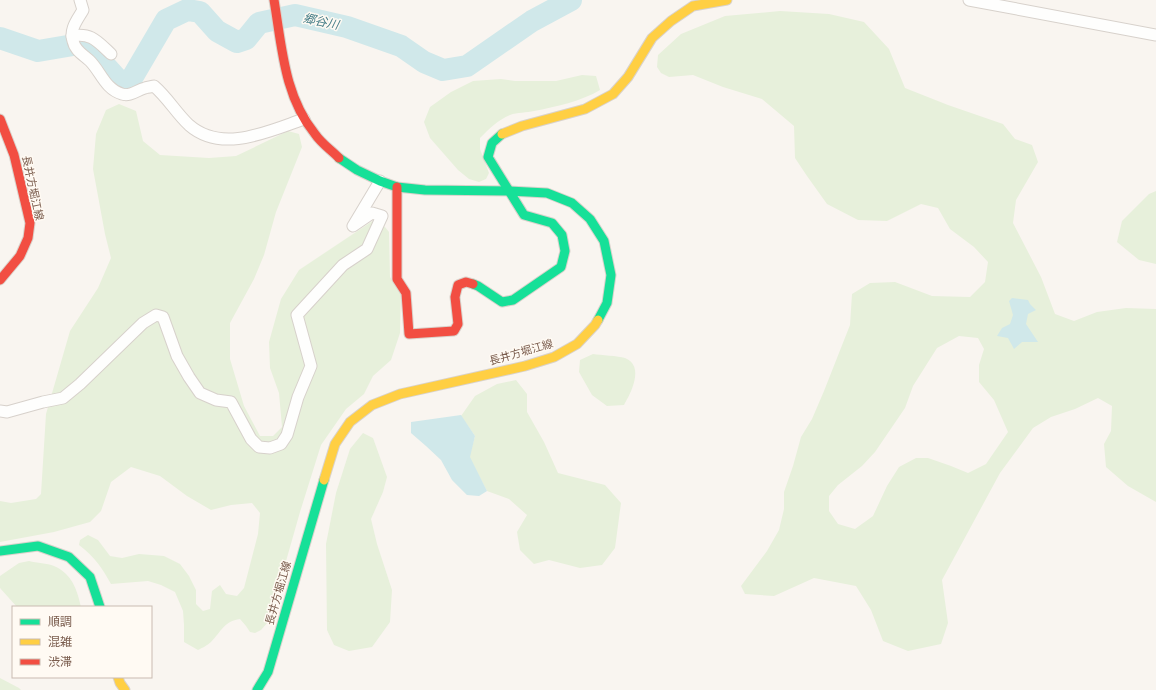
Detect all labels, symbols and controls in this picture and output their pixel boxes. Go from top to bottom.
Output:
water label: 郷谷川 [302,10,342,32]
street label: 長井方堀江線 [19,154,47,222]
street label: 長井方堀江線 [487,336,555,368]
street label: 長井方堀江線 [262,559,294,627]
legend [12,606,152,678]
text: 順調 [48,614,72,629]
text: 混雑 [48,634,72,649]
text: 渋滞 [48,654,72,669]

